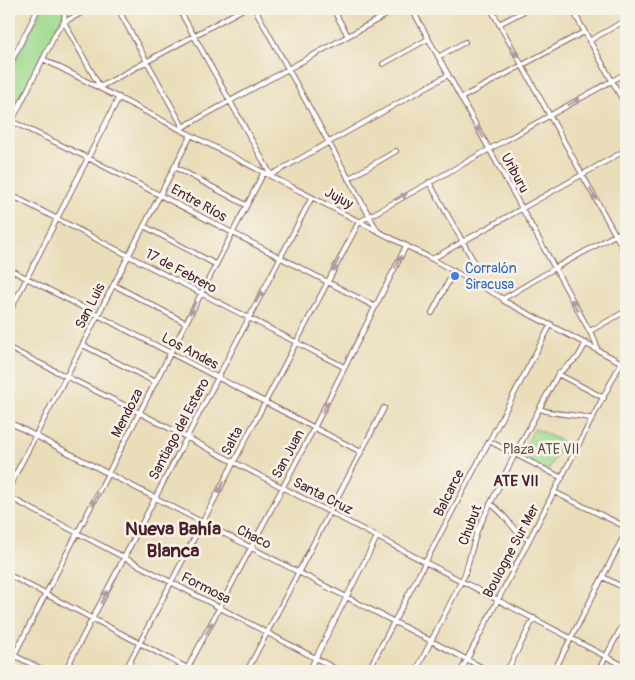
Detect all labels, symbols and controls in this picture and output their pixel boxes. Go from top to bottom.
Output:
one-way arrow [510,44,518,59]
one-way arrow [568,97,581,106]
one-way arrow [476,125,484,139]
street label: Uriburu [497,150,533,196]
street label: Entre Ríos [168,181,231,226]
street label: Jujuy [322,184,356,212]
one-way arrow [589,186,597,201]
one-way arrow [394,193,409,201]
street label: 17 de Febrero [142,245,220,297]
one-way arrow [394,254,402,269]
one-way arrow [332,257,340,272]
place label: Corralón Siracusa [465,260,517,293]
marker: Corralón Siracusa [449,270,461,282]
street label: San Luis [71,280,109,332]
one-way arrow [254,290,263,304]
one-way arrow [571,298,580,311]
one-way arrow [188,301,196,315]
street label: Los Andes [159,329,222,373]
street label: Santiago del Estero [145,375,213,483]
street label: Mendoza [108,386,146,440]
one-way arrow [320,399,329,414]
street label: Salta [217,424,247,458]
street label: San Juan [268,427,308,481]
park label: Plaza ATE VII [503,441,579,458]
street label: Balcarce [430,467,468,519]
district label: ATE VII [493,472,539,491]
street label: Santa Cruz [290,474,356,518]
one-way arrow [217,479,225,494]
one-way arrow [91,492,99,506]
street label: Boulogne Sur Mer [479,501,543,601]
street label: Chubut [455,502,486,548]
district label: Nueva Bahía Blanca [125,517,221,563]
street label: Chaco [234,521,274,553]
street label: Formosa [179,568,233,608]
one-way arrow [100,590,108,604]
one-way arrow [205,621,213,635]

